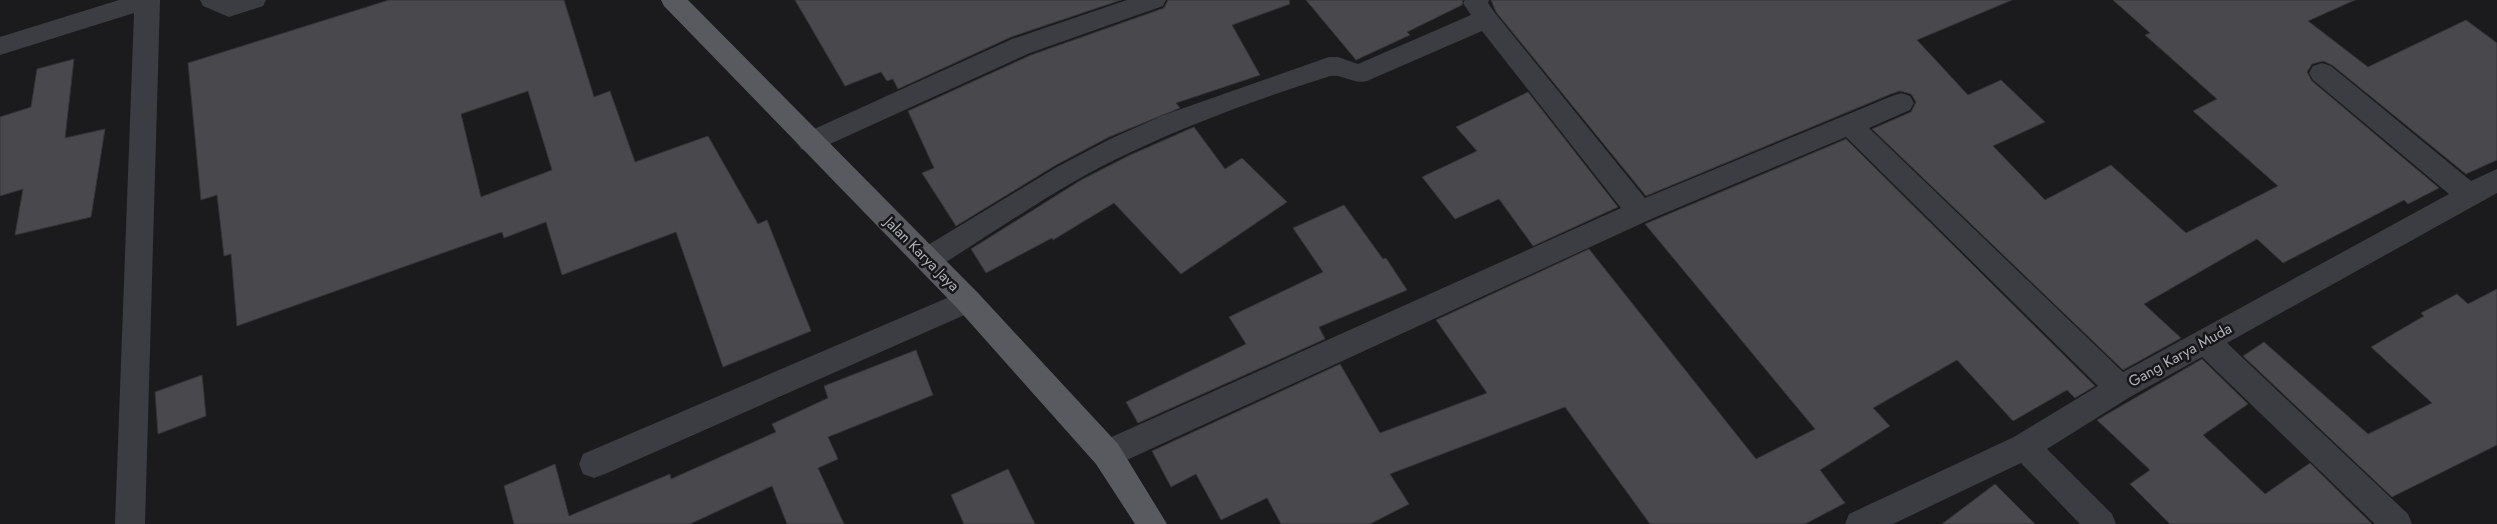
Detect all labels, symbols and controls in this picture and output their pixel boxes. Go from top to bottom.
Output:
street label: Jalan Karya Jaya [878,210,964,296]
street label: Gang Karya Muda [2124,317,2236,393]

